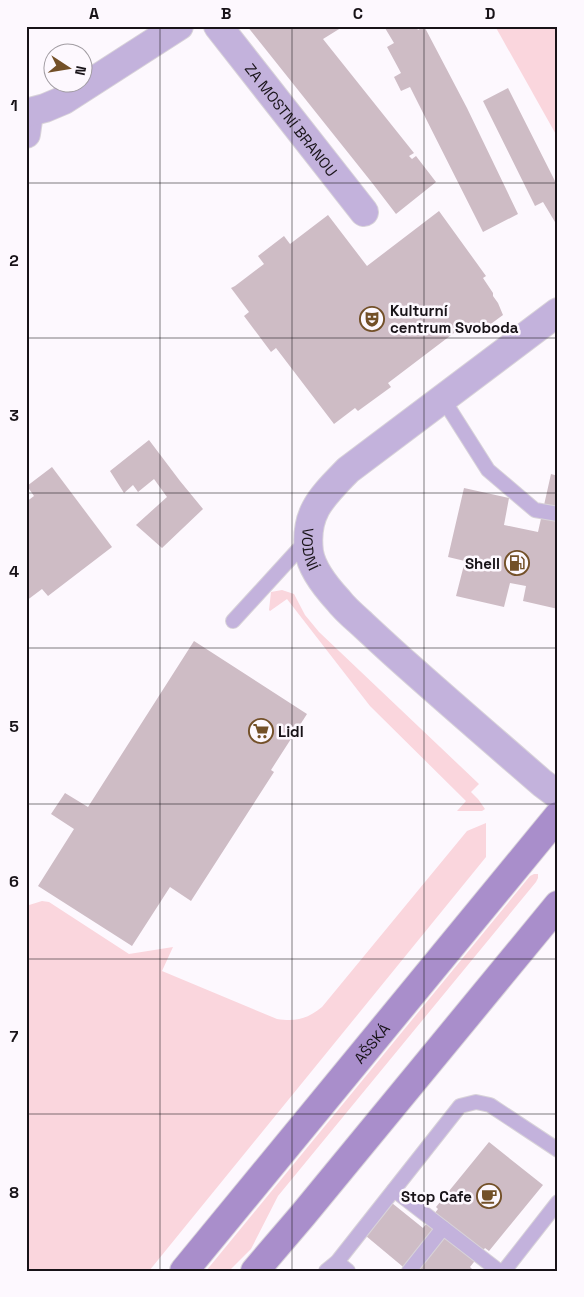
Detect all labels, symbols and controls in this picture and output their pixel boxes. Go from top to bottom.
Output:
text: A [89,3,99,24]
text: B [221,3,231,24]
text: C [353,3,363,24]
text: D [485,3,495,24]
north arrow [42,42,92,92]
street label: ZA MOSTNÍ BRANOU [241,59,342,180]
text: N [71,64,90,77]
text: 1 [10,95,18,116]
text: 2 [9,250,19,271]
place label: Kulturní centrum Svoboda [390,301,519,337]
theatre icon: Kulturní centrum Svoboda [359,306,385,332]
text: 3 [9,405,19,426]
street label: VODNÍ [299,527,324,574]
fuel station icon: Shell [504,550,530,576]
place label: Shell [465,554,500,573]
text: 4 [9,561,19,582]
text: 5 [9,716,19,737]
supermarket icon: Lidl [248,718,274,744]
place label: Lidl [278,722,304,741]
text: 6 [9,871,19,892]
street label: AŠSKÁ [349,1019,394,1067]
text: 7 [10,1026,19,1047]
text: 8 [9,1182,19,1203]
cafe icon: Stop Cafe [476,1183,502,1209]
place label: Stop Cafe [401,1187,472,1206]

